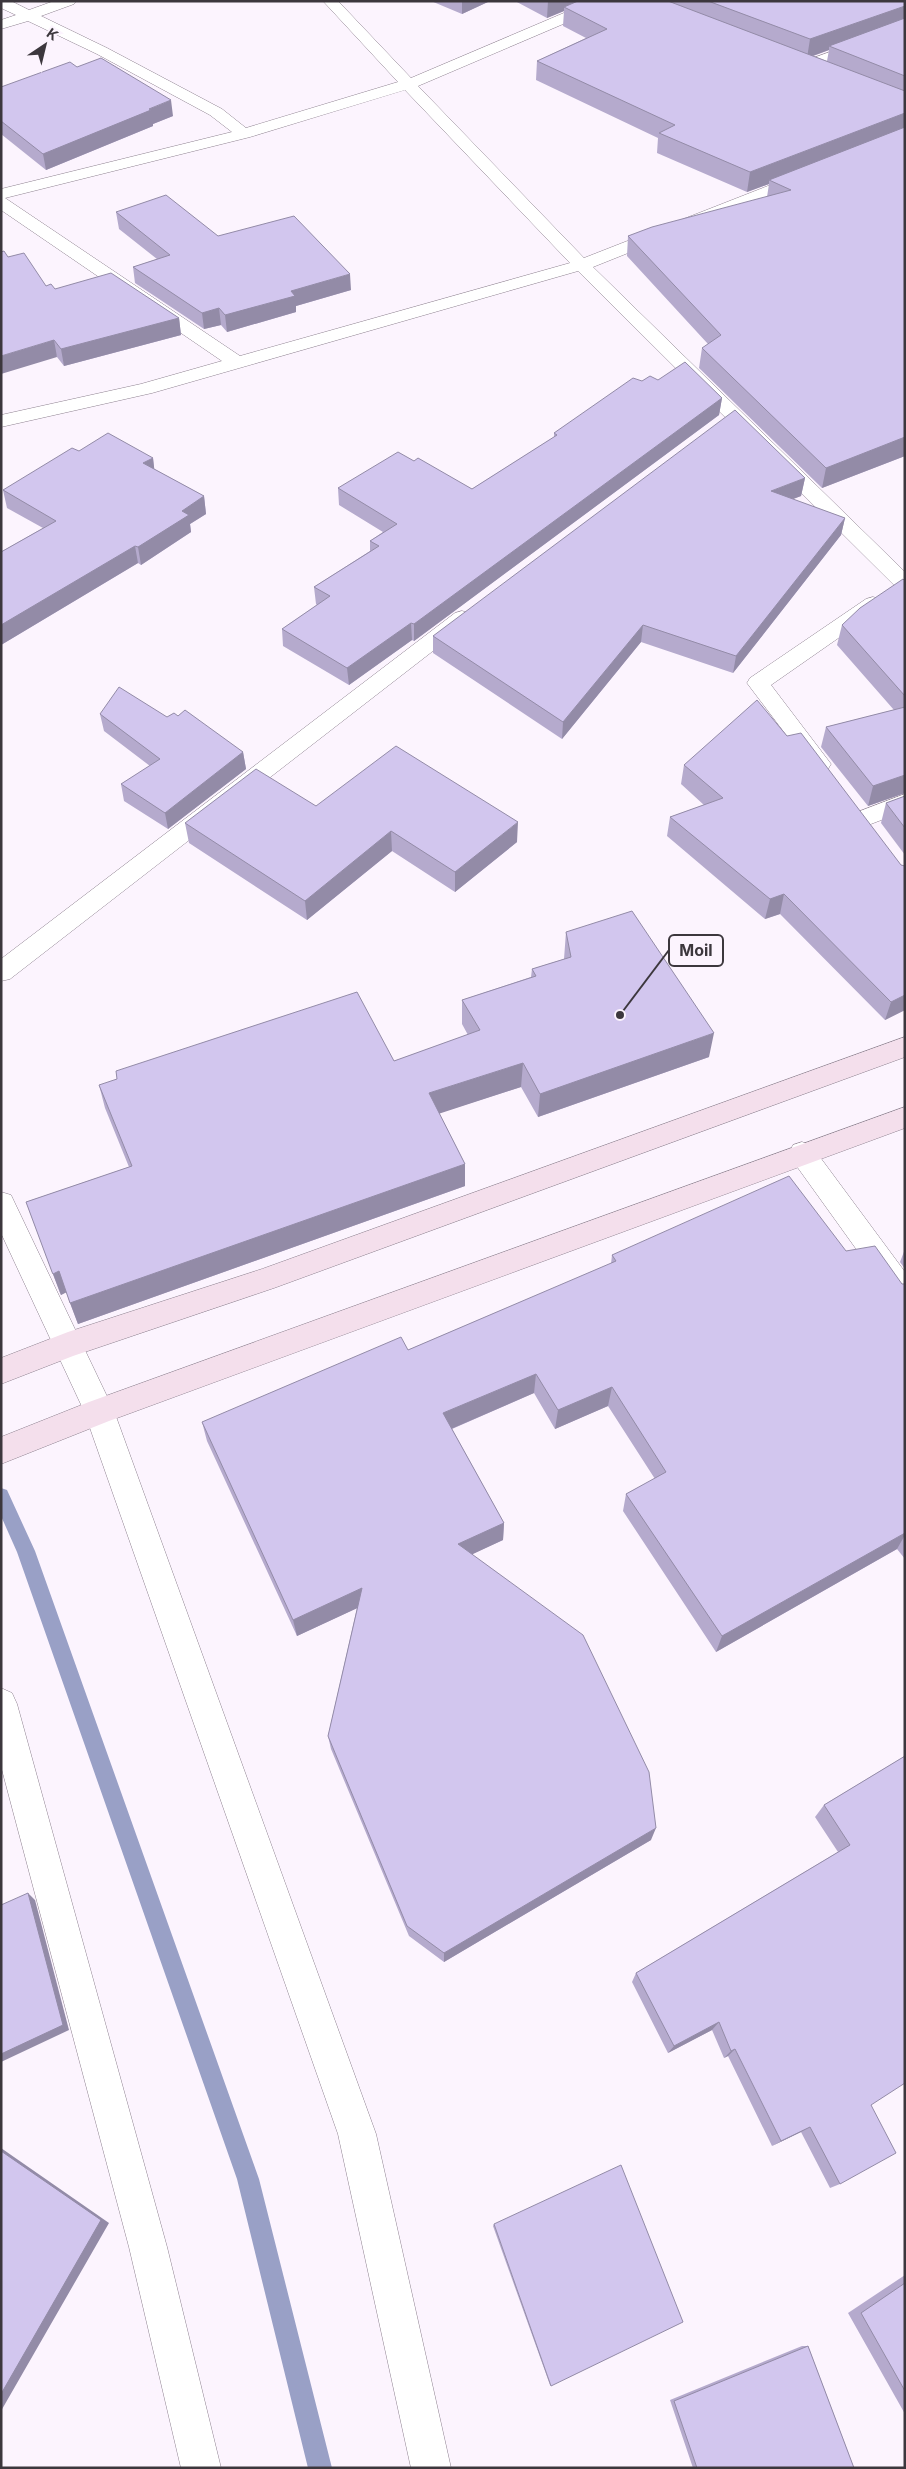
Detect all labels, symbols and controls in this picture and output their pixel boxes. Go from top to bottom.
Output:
north arrow [20,20,70,70]
text: K [44,24,62,44]
callout: Moil [669,935,723,966]
text: Moil [679,940,713,960]

